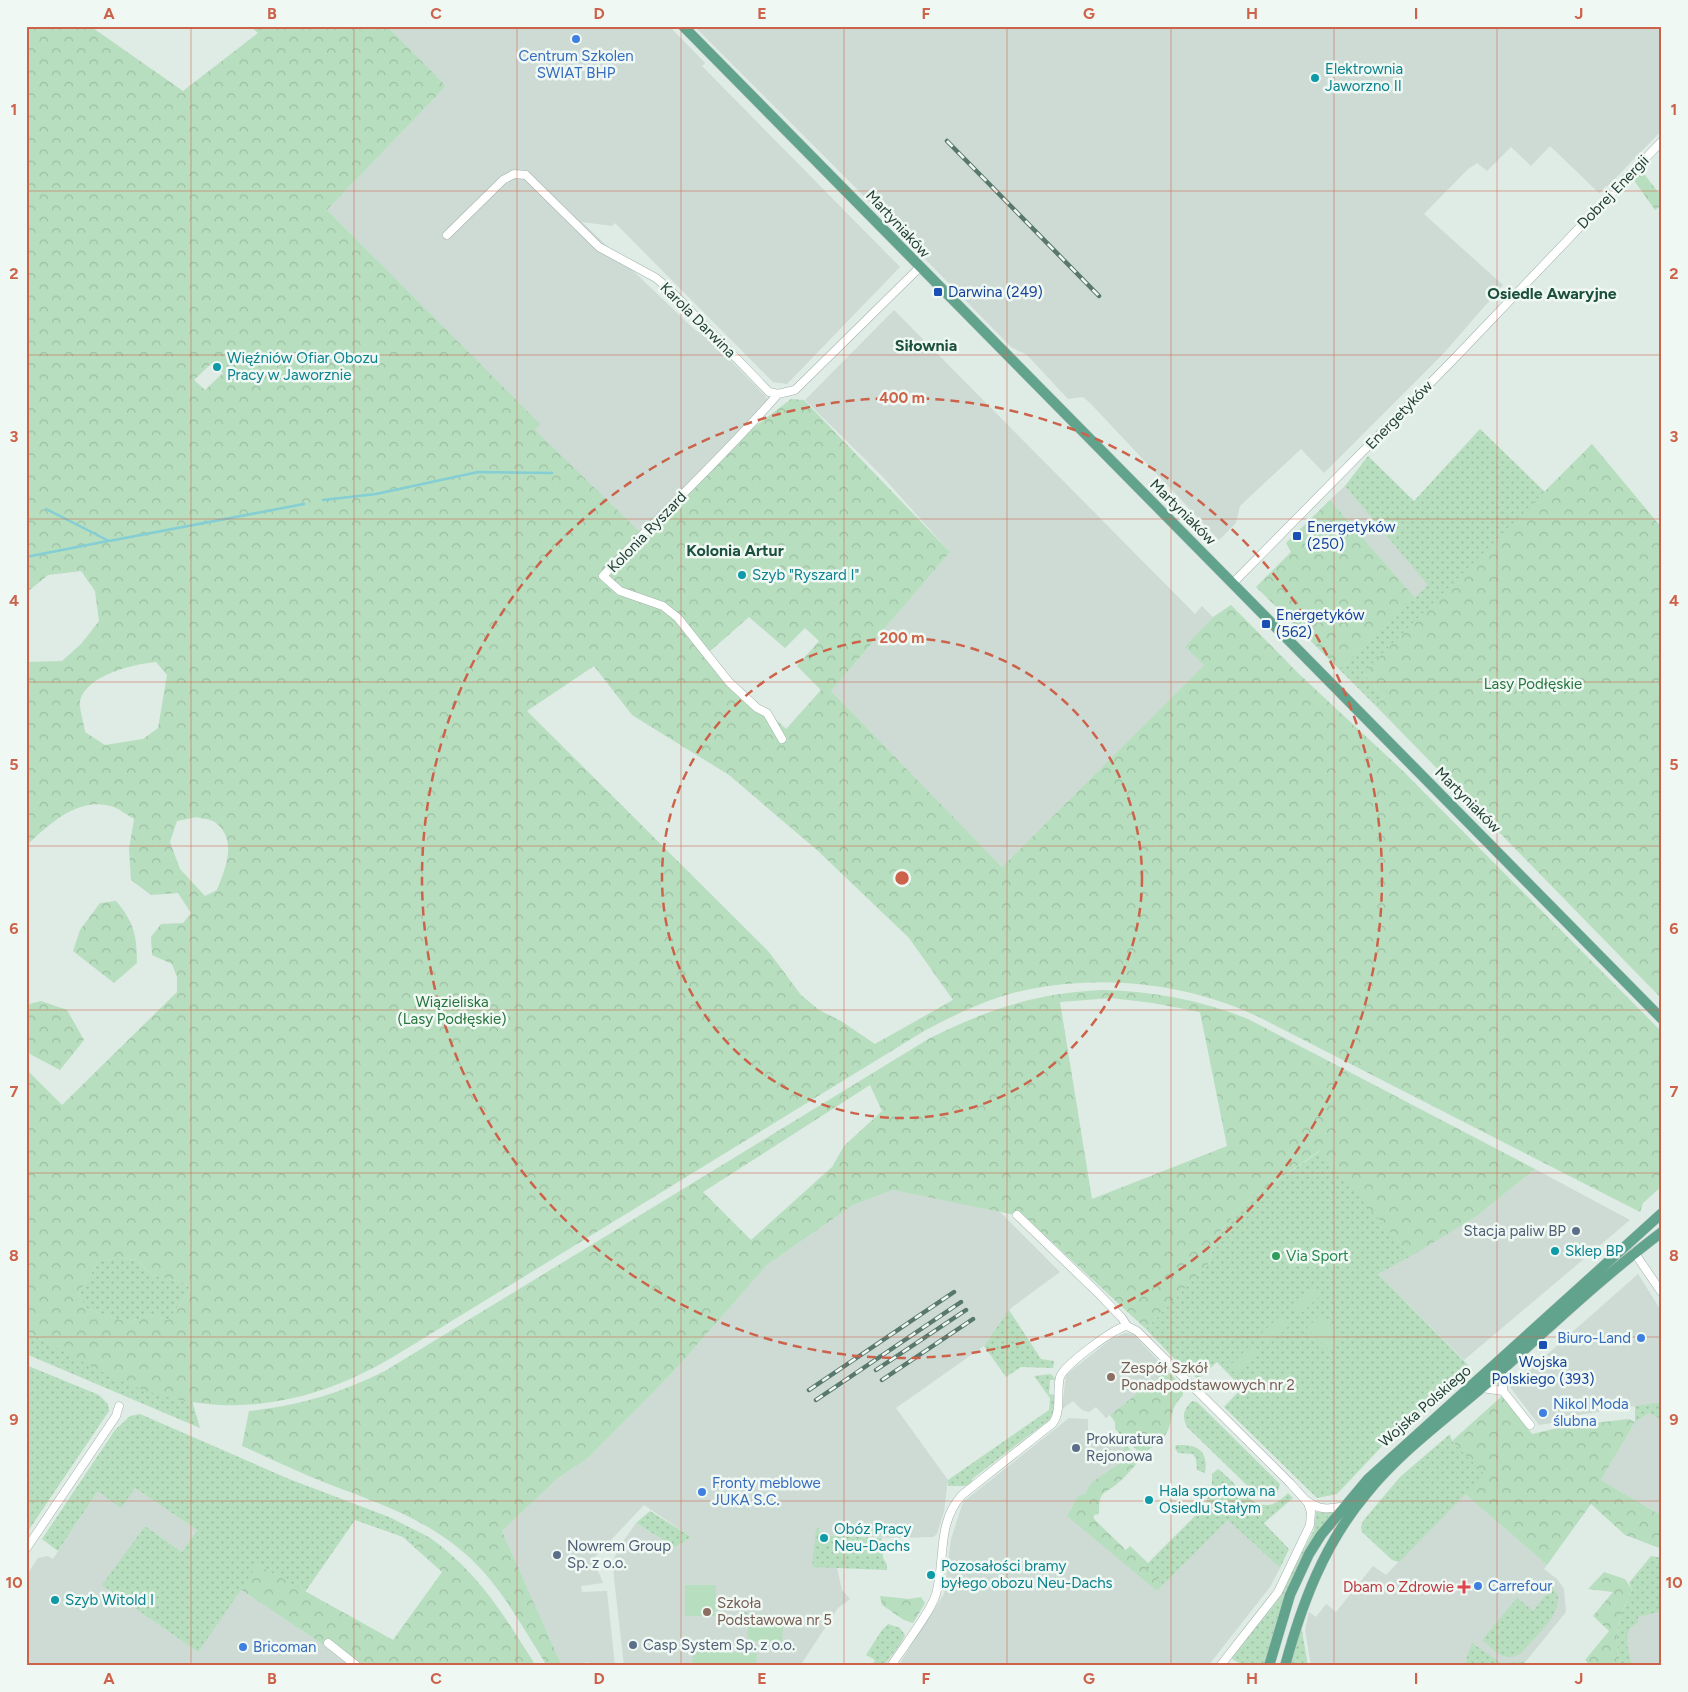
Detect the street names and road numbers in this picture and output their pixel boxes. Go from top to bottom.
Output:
street label: Dobrej Energii [1573,152,1653,232]
street label: Martyniaków [862,186,934,262]
street label: Karola Darwina [656,278,740,362]
street label: Energetyków [1362,377,1436,453]
street label: Martyniaków [1146,475,1220,549]
street label: Kolonia Ryszard [604,488,690,576]
street label: Martyniaków [1431,763,1505,837]
street label: Wojska Polskiego [1375,1361,1475,1451]

